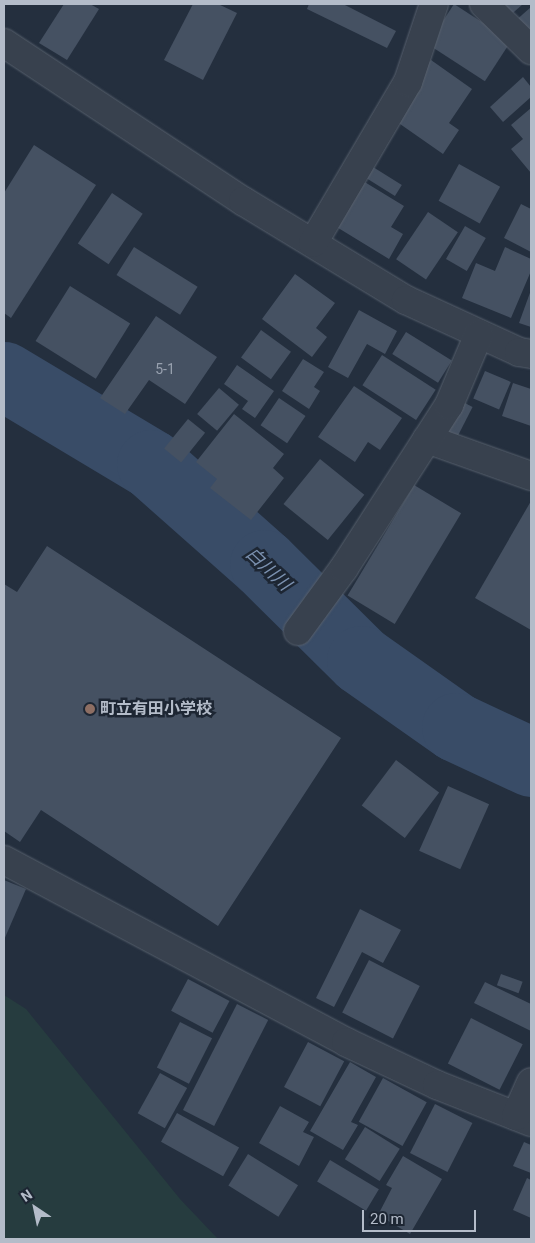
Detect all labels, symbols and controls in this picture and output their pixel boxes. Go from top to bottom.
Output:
house number: 5-1 [155,361,175,377]
water label: 白川川 [241,543,295,595]
place label: 町立有田小学校 [100,699,212,719]
marker: 町立有田小学校 [84,703,96,715]
north arrow [10,1183,60,1233]
text: N [18,1186,35,1205]
scale bar [365,1200,479,1232]
text: 20 m [370,1210,404,1228]

